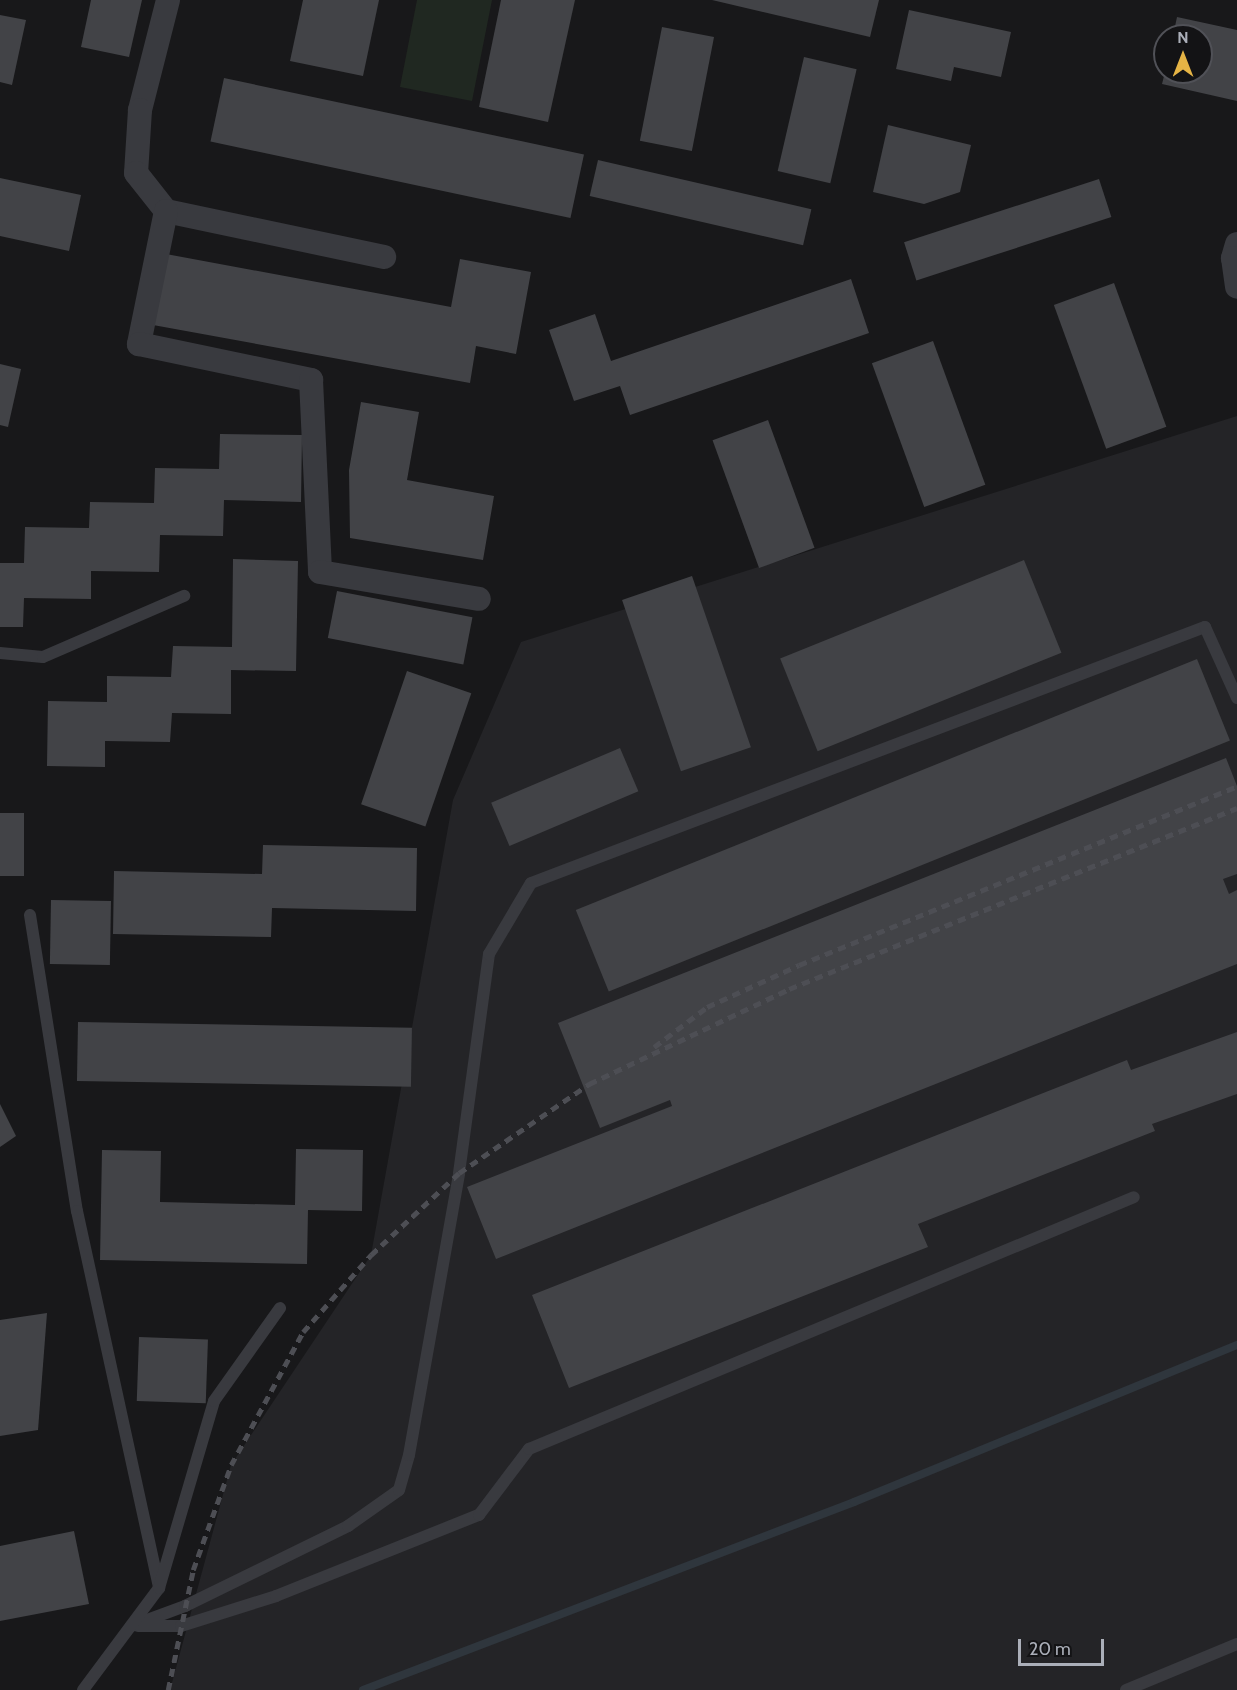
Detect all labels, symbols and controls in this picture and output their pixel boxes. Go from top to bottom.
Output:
north arrow [1153,24,1213,84]
text: N [1177,28,1189,47]
scale bar [1021,1627,1106,1665]
text: 20 m [1029,1638,1071,1660]

